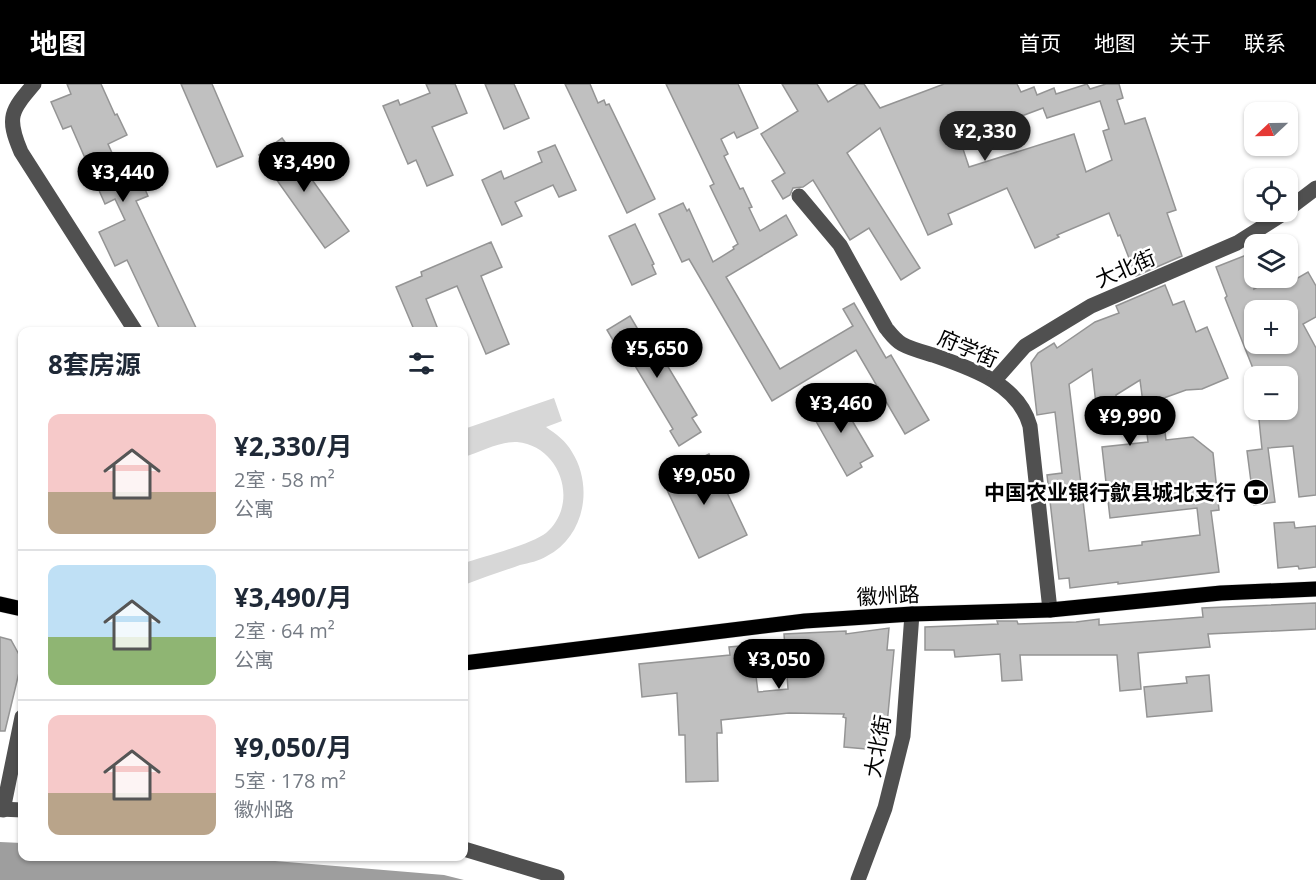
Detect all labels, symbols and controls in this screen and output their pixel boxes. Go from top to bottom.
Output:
text: 地图 [30,24,86,62]
text: 首页 [1019,29,1061,57]
text: 地图 [1094,29,1136,57]
text: 关于 [1169,29,1211,57]
text: 联系 [1244,29,1286,57]
north arrow [1244,102,1298,156]
map controls [1244,102,1298,420]
pin: ¥2,330 [936,111,1034,162]
text: ¥2,330 [954,117,1016,144]
pin: ¥3,490 [255,142,353,193]
text: ¥3,490 [273,148,335,175]
pin: ¥3,440 [74,152,172,203]
text: ¥3,440 [92,158,154,185]
button: locate [1244,168,1298,222]
button: layers [1244,234,1298,288]
street label: 大北街 [1091,243,1159,293]
button: + [1244,300,1298,354]
street label: 府学街 [934,323,1002,373]
pin: ¥5,650 [608,328,706,379]
text: ¥5,650 [626,334,688,361]
text: 8套房源 [48,346,141,382]
icon: filters [405,347,438,380]
button: − [1244,366,1298,420]
pin: ¥3,460 [792,383,890,434]
text: ¥3,460 [810,389,872,416]
pin: ¥9,990 [1081,396,1179,447]
text: ¥9,990 [1099,402,1161,429]
text: ¥2,330/月 [234,428,353,464]
icon: home [96,438,168,510]
pin: ¥9,050 [655,455,753,506]
text: ¥9,050 [673,461,735,488]
text: 2室 · 58 m² [234,466,335,493]
bank icon: 中国农业银行歙县城北支行 [1241,477,1271,507]
place label: 中国农业银行歙县城北支行 [984,478,1236,506]
text: 公寓 [234,495,274,522]
text: ¥3,490/月 [234,579,353,615]
street label: 徽州路 [856,579,920,611]
icon: home [96,589,168,661]
text: 2室 · 64 m² [234,617,335,644]
pin: ¥3,050 [730,639,828,690]
text: ¥3,050 [748,645,810,672]
text: 公寓 [234,646,274,673]
street label: 大北街 [858,713,896,779]
text: ¥9,050/月 [234,729,353,765]
icon: home [96,739,168,811]
text: 5室 · 178 m² [234,767,346,794]
text: 徽州路 [234,796,294,823]

